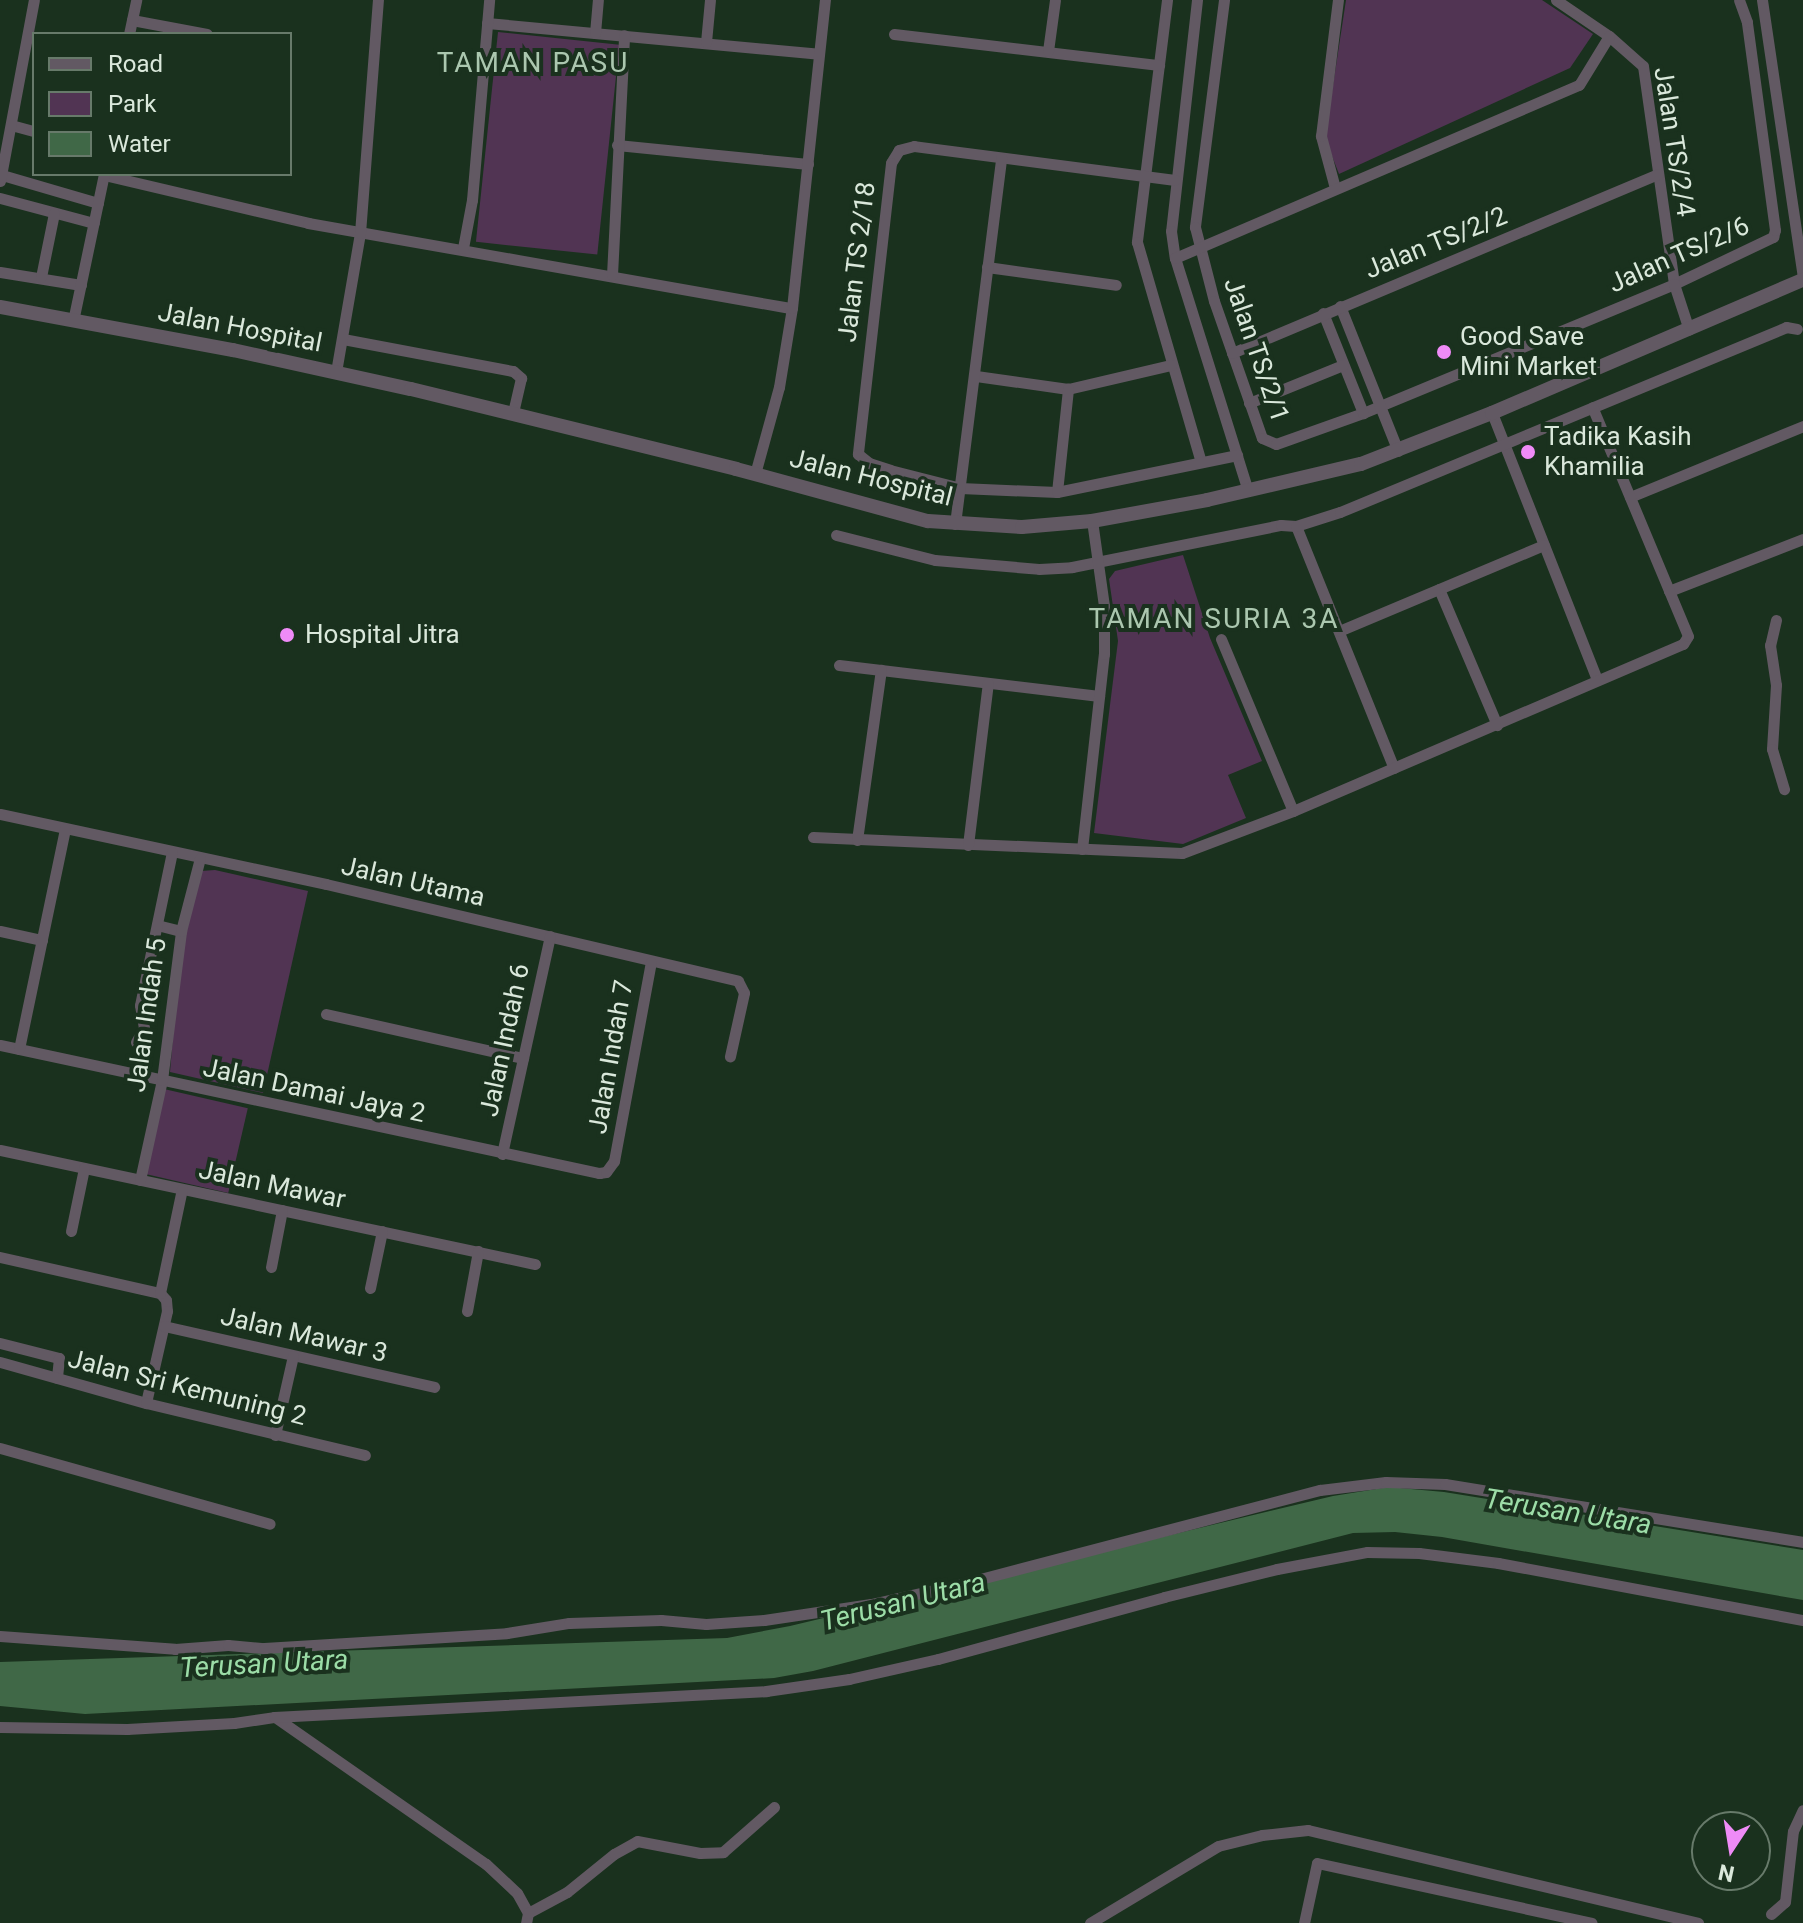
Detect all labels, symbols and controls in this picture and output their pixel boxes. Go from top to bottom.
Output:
legend [32,32,292,176]
district label: TAMAN PASU [437,46,629,80]
text: Road [108,50,163,78]
street label: Jalan TS/2/4 [1647,65,1701,219]
text: Park [108,90,156,118]
text: Water [108,130,171,158]
street label: Jalan TS 2/18 [832,180,882,344]
street label: Jalan TS/2/2 [1360,200,1512,286]
street label: Jalan TS/2/6 [1604,210,1754,300]
street label: Jalan TS/2/1 [1217,273,1295,427]
street label: Jalan Hospital [155,297,325,359]
place label: Good Save Mini Market [1460,321,1597,382]
marker: Good Save Mini Market [1435,343,1453,361]
place label: Tadika Kasih Khamilia [1544,421,1691,482]
street label: Jalan Hospital [786,443,956,513]
marker: Tadika Kasih Khamilia [1519,443,1537,461]
district label: TAMAN SURIA 3A [1089,602,1339,636]
place label: Hospital Jitra [305,619,460,651]
marker: Hospital Jitra [276,624,298,646]
street label: Jalan Utama [338,850,488,914]
street label: Jalan Indah 5 [121,936,173,1094]
street label: Jalan Indah 6 [474,961,536,1119]
street label: Jalan Indah 7 [582,978,640,1136]
street label: Jalan Damai Jaya 2 [200,1052,428,1130]
street label: Jalan Mawar [196,1154,348,1216]
street label: Jalan Mawar 3 [218,1301,390,1369]
street label: Jalan Sri Kemuning 2 [65,1343,309,1433]
water label: Terusan Utara [1482,1482,1654,1542]
water label: Terusan Utara [817,1565,989,1639]
water label: Terusan Utara [179,1643,349,1685]
north arrow [1691,1811,1771,1891]
text: N [1716,1859,1737,1887]

